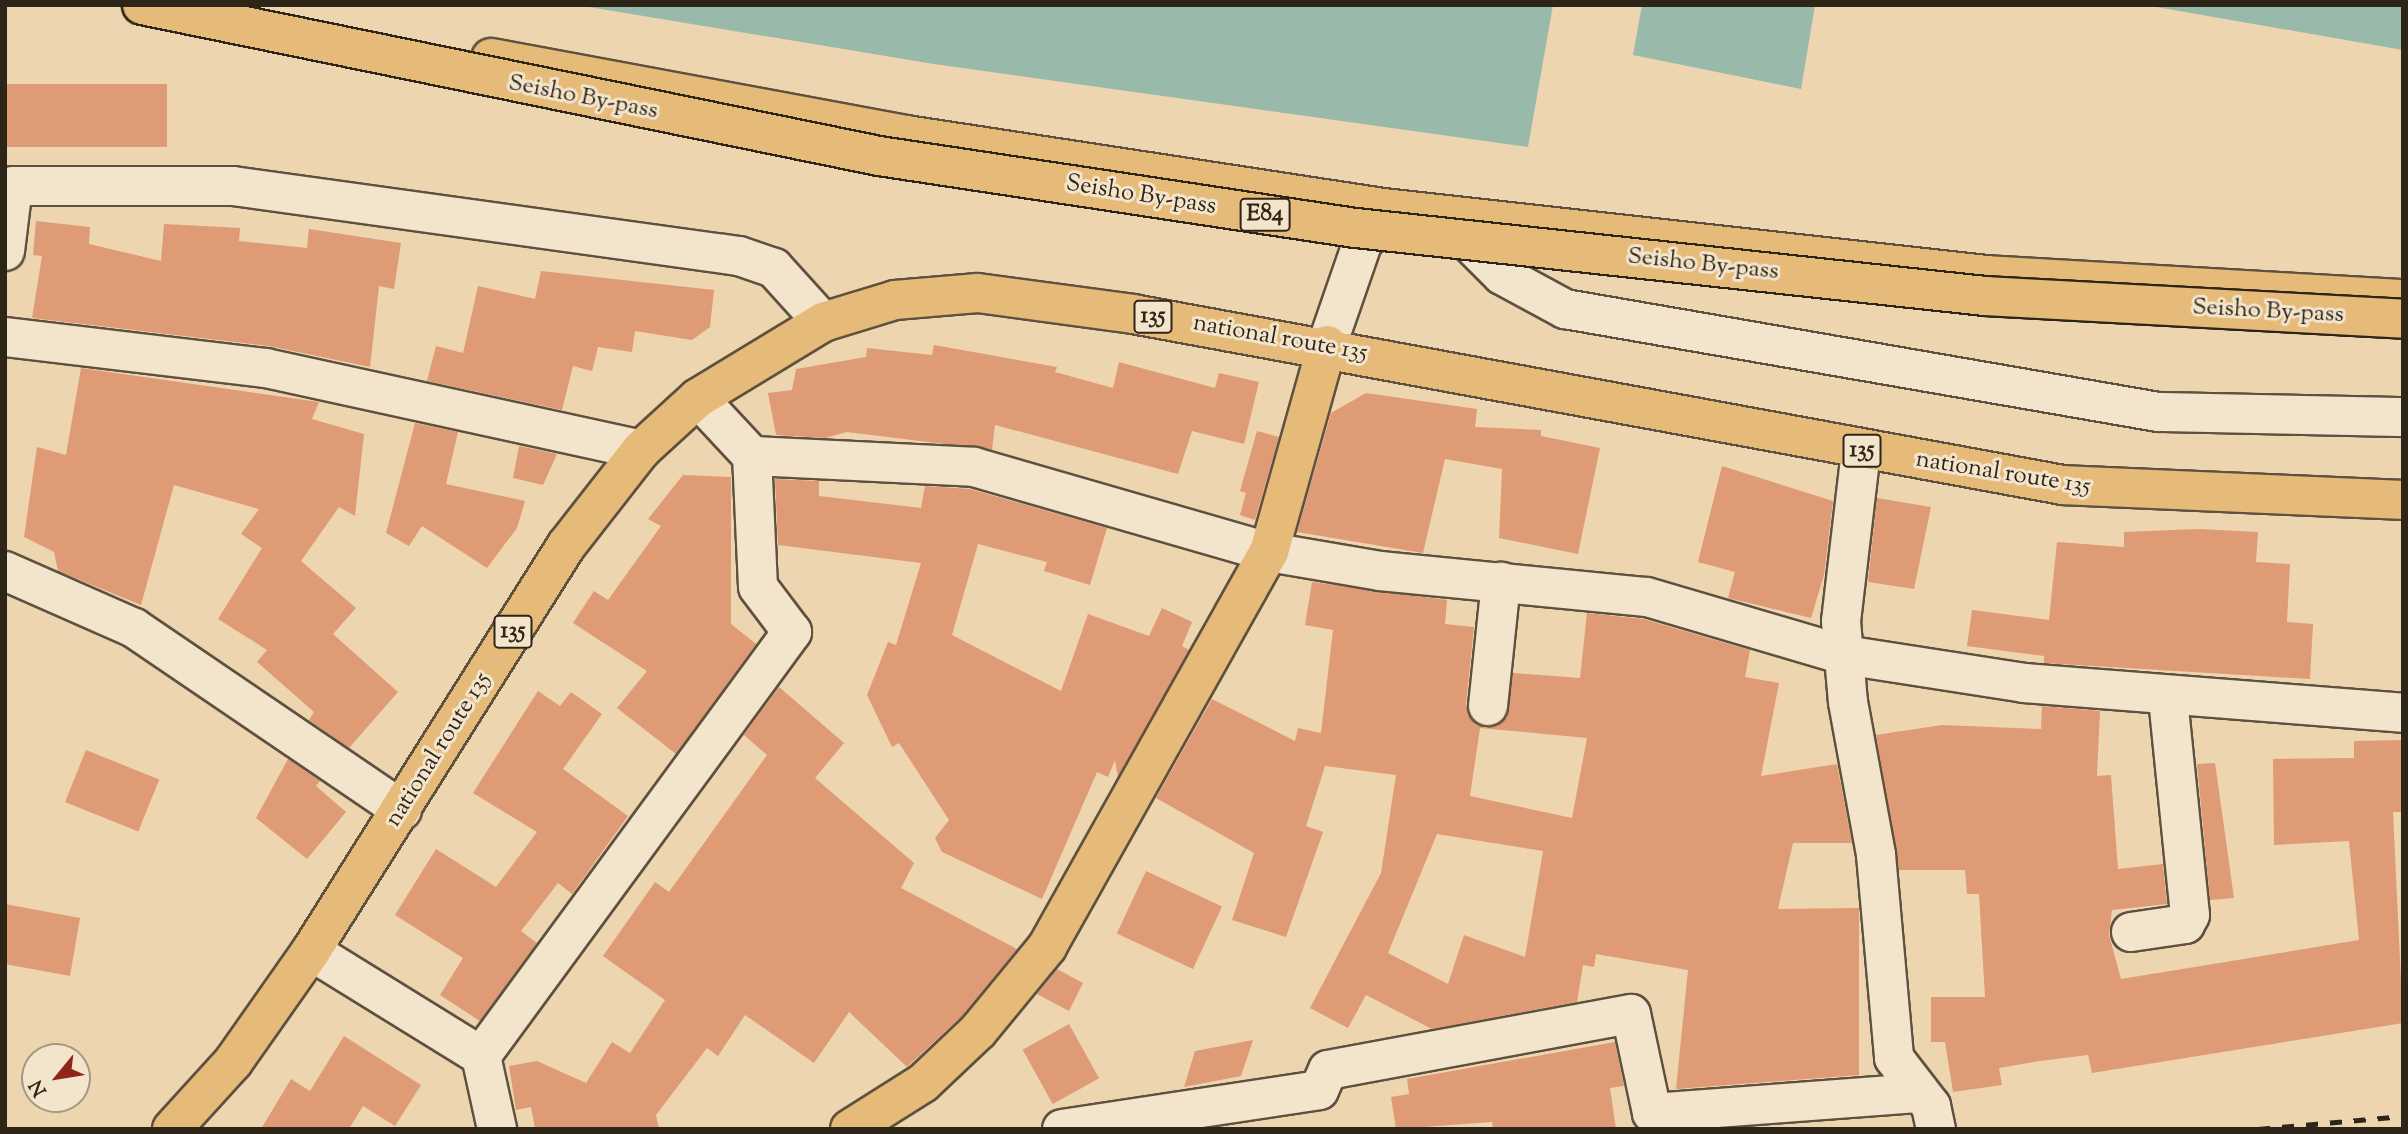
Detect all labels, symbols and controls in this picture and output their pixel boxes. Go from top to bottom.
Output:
street label: Seisho By-pass [506,69,660,127]
street label: Seisho By-pass [1064,170,1218,222]
road number: E84 [1239,196,1291,234]
street label: Seisho By-pass [1626,243,1780,287]
street label: Seisho By-pass [2192,294,2344,330]
road number: 135 [1132,298,1174,336]
street label: national route 135 [1191,309,1369,369]
road number: 135 [1841,432,1883,471]
street label: national route 135 [1914,446,2092,502]
road number: 135 [492,612,534,652]
street label: national route 135 [380,667,498,833]
north arrow [21,1043,91,1113]
text: N [24,1074,55,1101]

